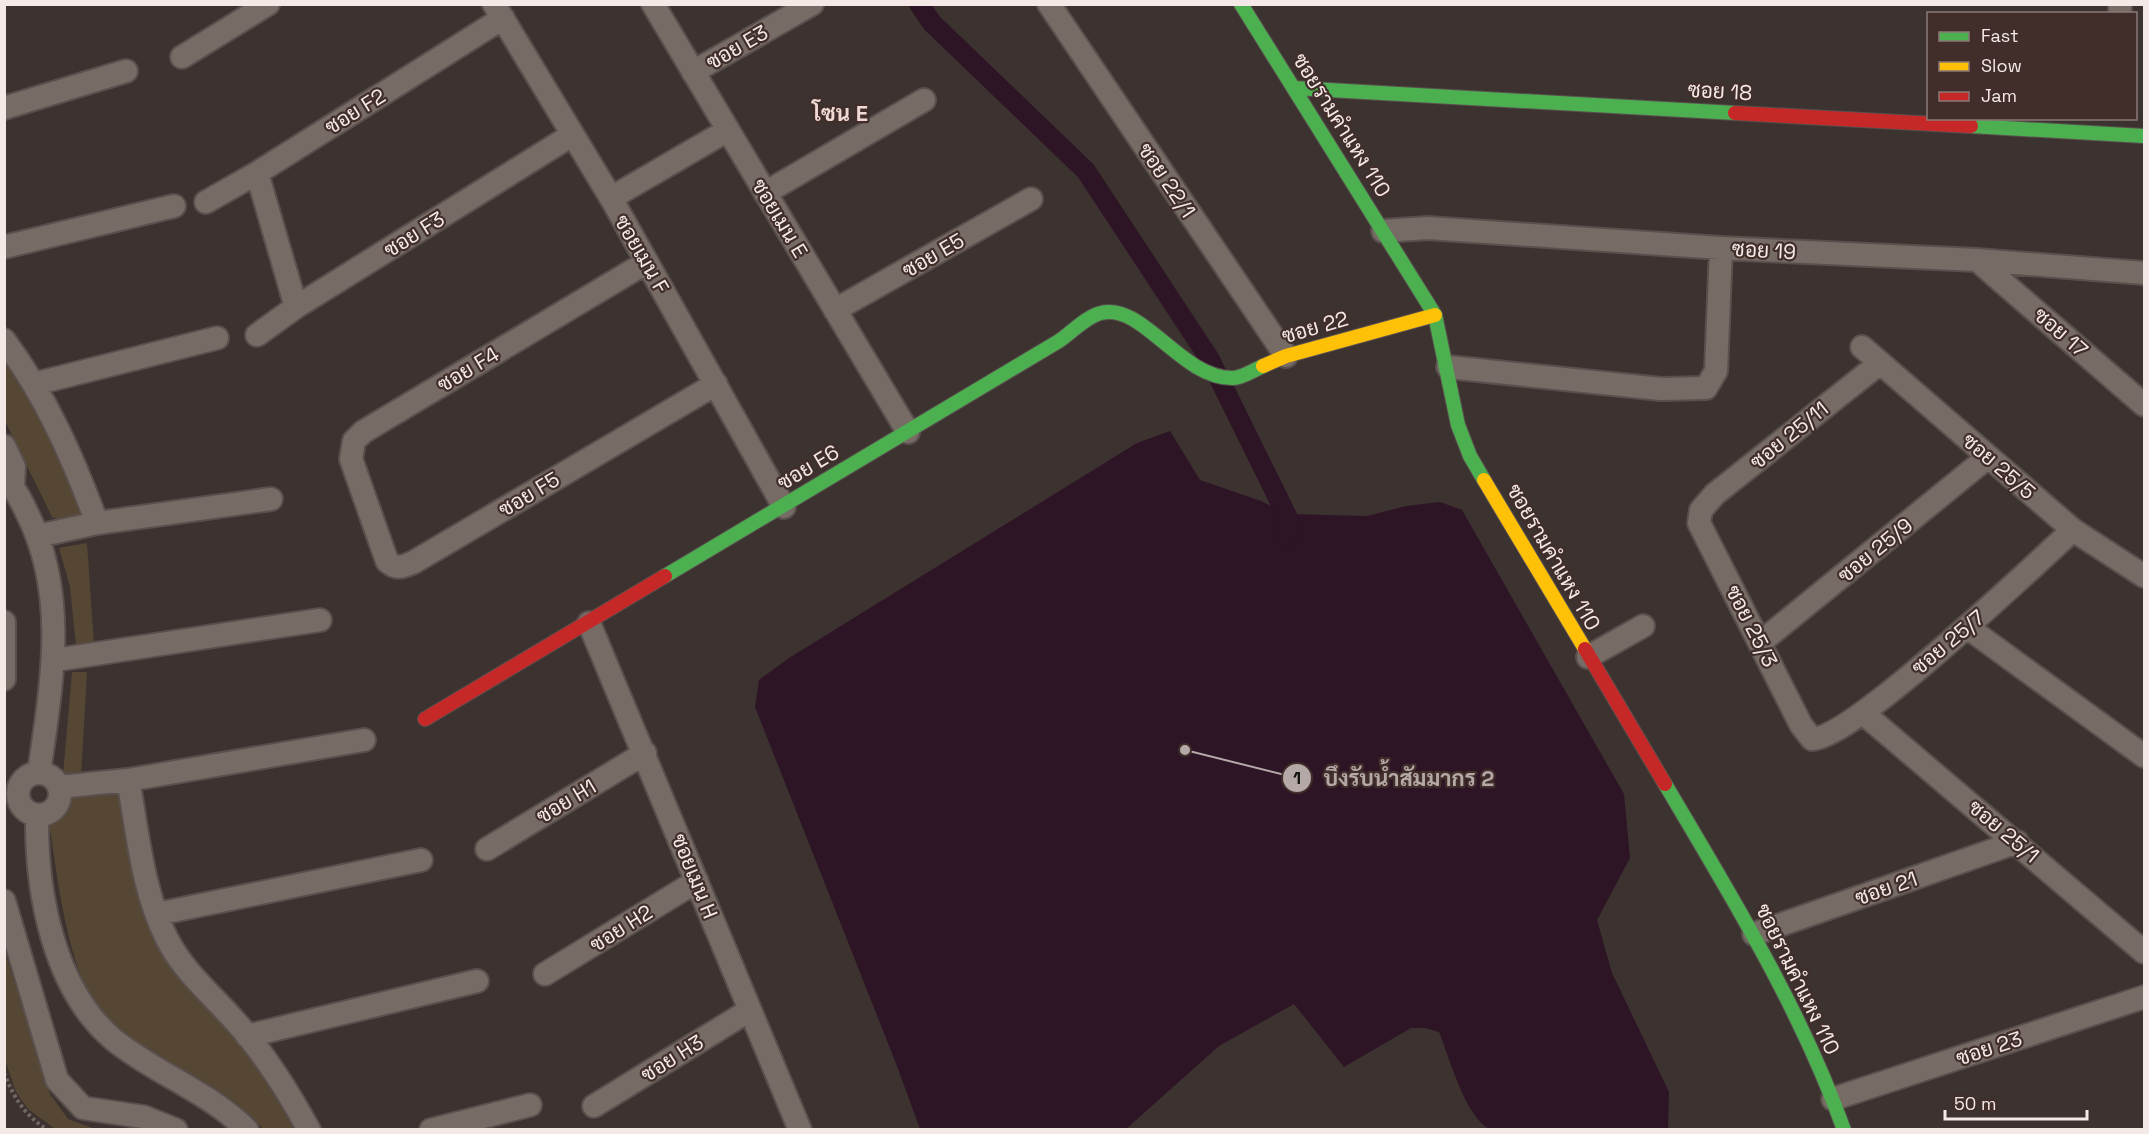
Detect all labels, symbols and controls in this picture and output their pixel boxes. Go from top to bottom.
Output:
legend [1927,12,2137,120]
street label: ซอย E3 [701,19,773,75]
text: Fast [1981,24,2018,47]
street label: ซอยรามคำแหง 110 [1287,48,1397,202]
text: Slow [1981,54,2022,77]
street label: ซอย 18 [1687,76,1753,106]
street label: ซอย F2 [320,82,390,140]
text: Jam [1981,84,2017,107]
district label: โซน E [810,99,868,127]
street label: ซอย 22/1 [1132,137,1202,223]
street label: ซอยเมน E [746,174,814,262]
street label: ซอย F3 [379,205,449,263]
street label: ซอยเมน F [609,210,675,298]
street label: ซอย E5 [897,227,969,283]
street label: ซอย 19 [1731,235,1797,265]
street label: ซอย 17 [2028,301,2094,363]
street label: ซอย 22 [1279,305,1351,349]
street label: ซอย F4 [432,340,504,398]
street label: ซอย 25/11 [1744,395,1834,475]
street label: ซอย 25/5 [1957,427,2041,505]
street label: ซอย E6 [772,438,844,496]
street label: ซอย F5 [494,465,564,523]
street label: ซอยรามคำแหง 110 [1501,479,1607,635]
street label: ซอย 25/9 [1832,512,1918,588]
street label: ซอย 25/3 [1720,580,1784,672]
street label: ซอย 25/7 [1906,603,1990,680]
callout: บึงรับน้ำสัมมากร 2 [1282,758,1506,798]
text: บึงรับน้ำสัมมากร 2 [1324,759,1494,792]
text: 1 [1293,766,1301,789]
street label: ซอย H1 [531,773,601,829]
street label: ซอย 25/1 [1963,794,2045,868]
street label: ซอยเมน H [666,830,724,922]
street label: ซอย 21 [1851,865,1921,911]
street label: ซอย H2 [585,898,657,958]
street label: ซอยรามคำแหง 110 [1750,899,1846,1059]
street label: ซอย 23 [1953,1025,2025,1071]
street label: ซอย H3 [636,1028,708,1088]
scale bar [1945,1083,2088,1121]
text: 50 m [1954,1092,1996,1115]

